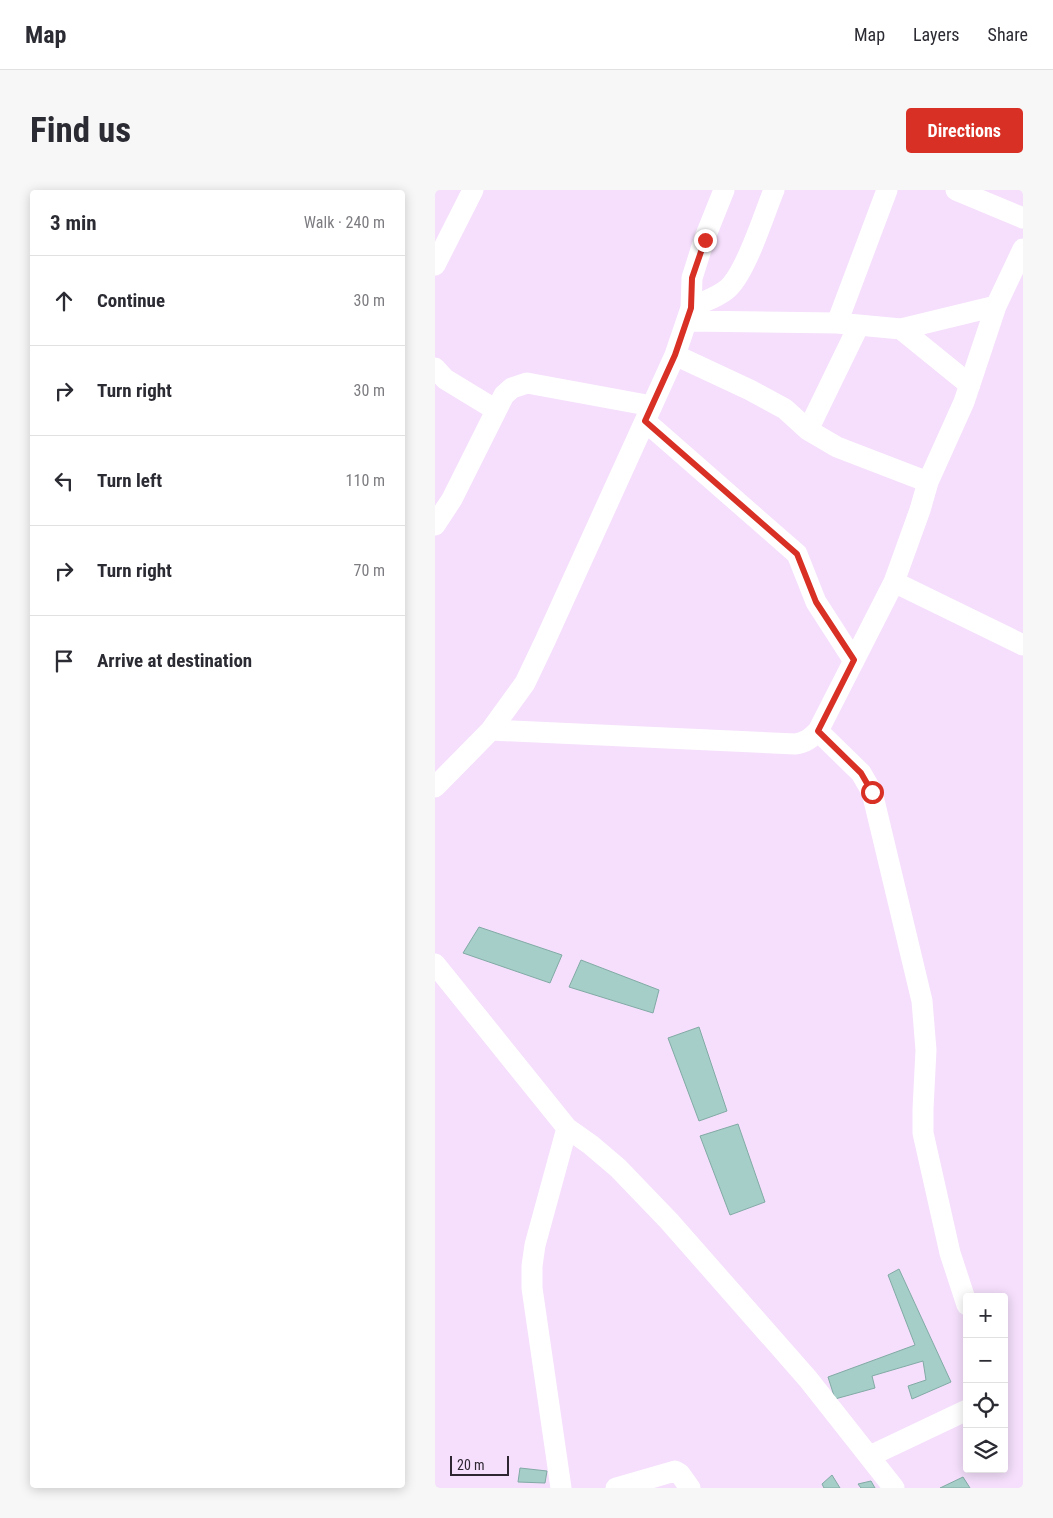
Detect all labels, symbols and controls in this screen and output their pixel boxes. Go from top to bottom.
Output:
text: Map [25,21,66,49]
text: Map [854,24,885,45]
text: Layers [913,24,960,45]
text: Share [988,24,1028,45]
button: Directions [906,108,1023,153]
text: Find us [30,110,131,151]
text: 3 min [50,211,97,235]
text: Walk · 240 m [304,213,385,232]
route end [694,229,717,252]
icon: ahead [50,287,78,315]
text: Continue [97,289,165,312]
text: 30 m [353,291,385,310]
icon: right [50,377,78,405]
text: Turn right [97,379,172,402]
text: 30 m [353,381,385,400]
icon: left [50,467,78,495]
text: Turn left [97,469,162,492]
text: 110 m [346,471,385,490]
icon: right [50,557,78,585]
text: Turn right [97,559,172,582]
text: 70 m [353,561,385,580]
icon: arrive [50,647,78,675]
text: Arrive at destination [97,649,252,672]
route start [861,781,884,804]
map controls [963,1293,1008,1473]
button: + [963,1293,1008,1338]
button: − [963,1338,1008,1383]
button: locate [963,1383,1008,1428]
button: layers [963,1428,1008,1473]
scale bar [450,1453,509,1476]
text: 20 m [457,1457,485,1473]

